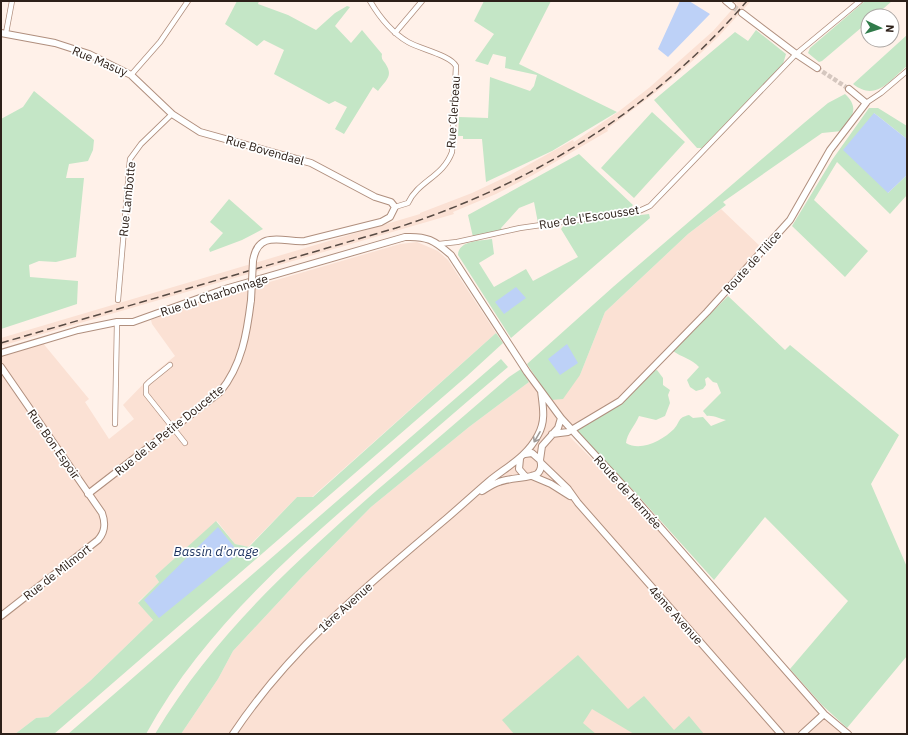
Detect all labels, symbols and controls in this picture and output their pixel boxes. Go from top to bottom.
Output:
north arrow [860,8,900,48]
text: N [883,24,897,33]
street label: Rue Masuy [70,43,130,79]
street label: Rue Clerbeau [443,75,463,149]
street label: Rue Bovendael [224,132,306,168]
street label: Rue Lambotte [116,160,138,237]
street label: Rue de l'Escousset [538,202,640,232]
street label: Route de Tilice [720,227,785,297]
street label: Rue du Charbonnage [158,270,270,319]
street label: Rue de la Petite Doucette [111,381,227,479]
street label: Rue Bon Espoir [24,406,84,482]
one-way arrow [532,431,540,443]
street label: Route de Hermée [591,452,665,532]
street label: Rue de Milmort [20,541,94,603]
water label: Bassin d'orage [174,543,259,560]
street label: 1ère Avenue [315,579,375,635]
street label: 4ème Avenue [646,583,707,648]

